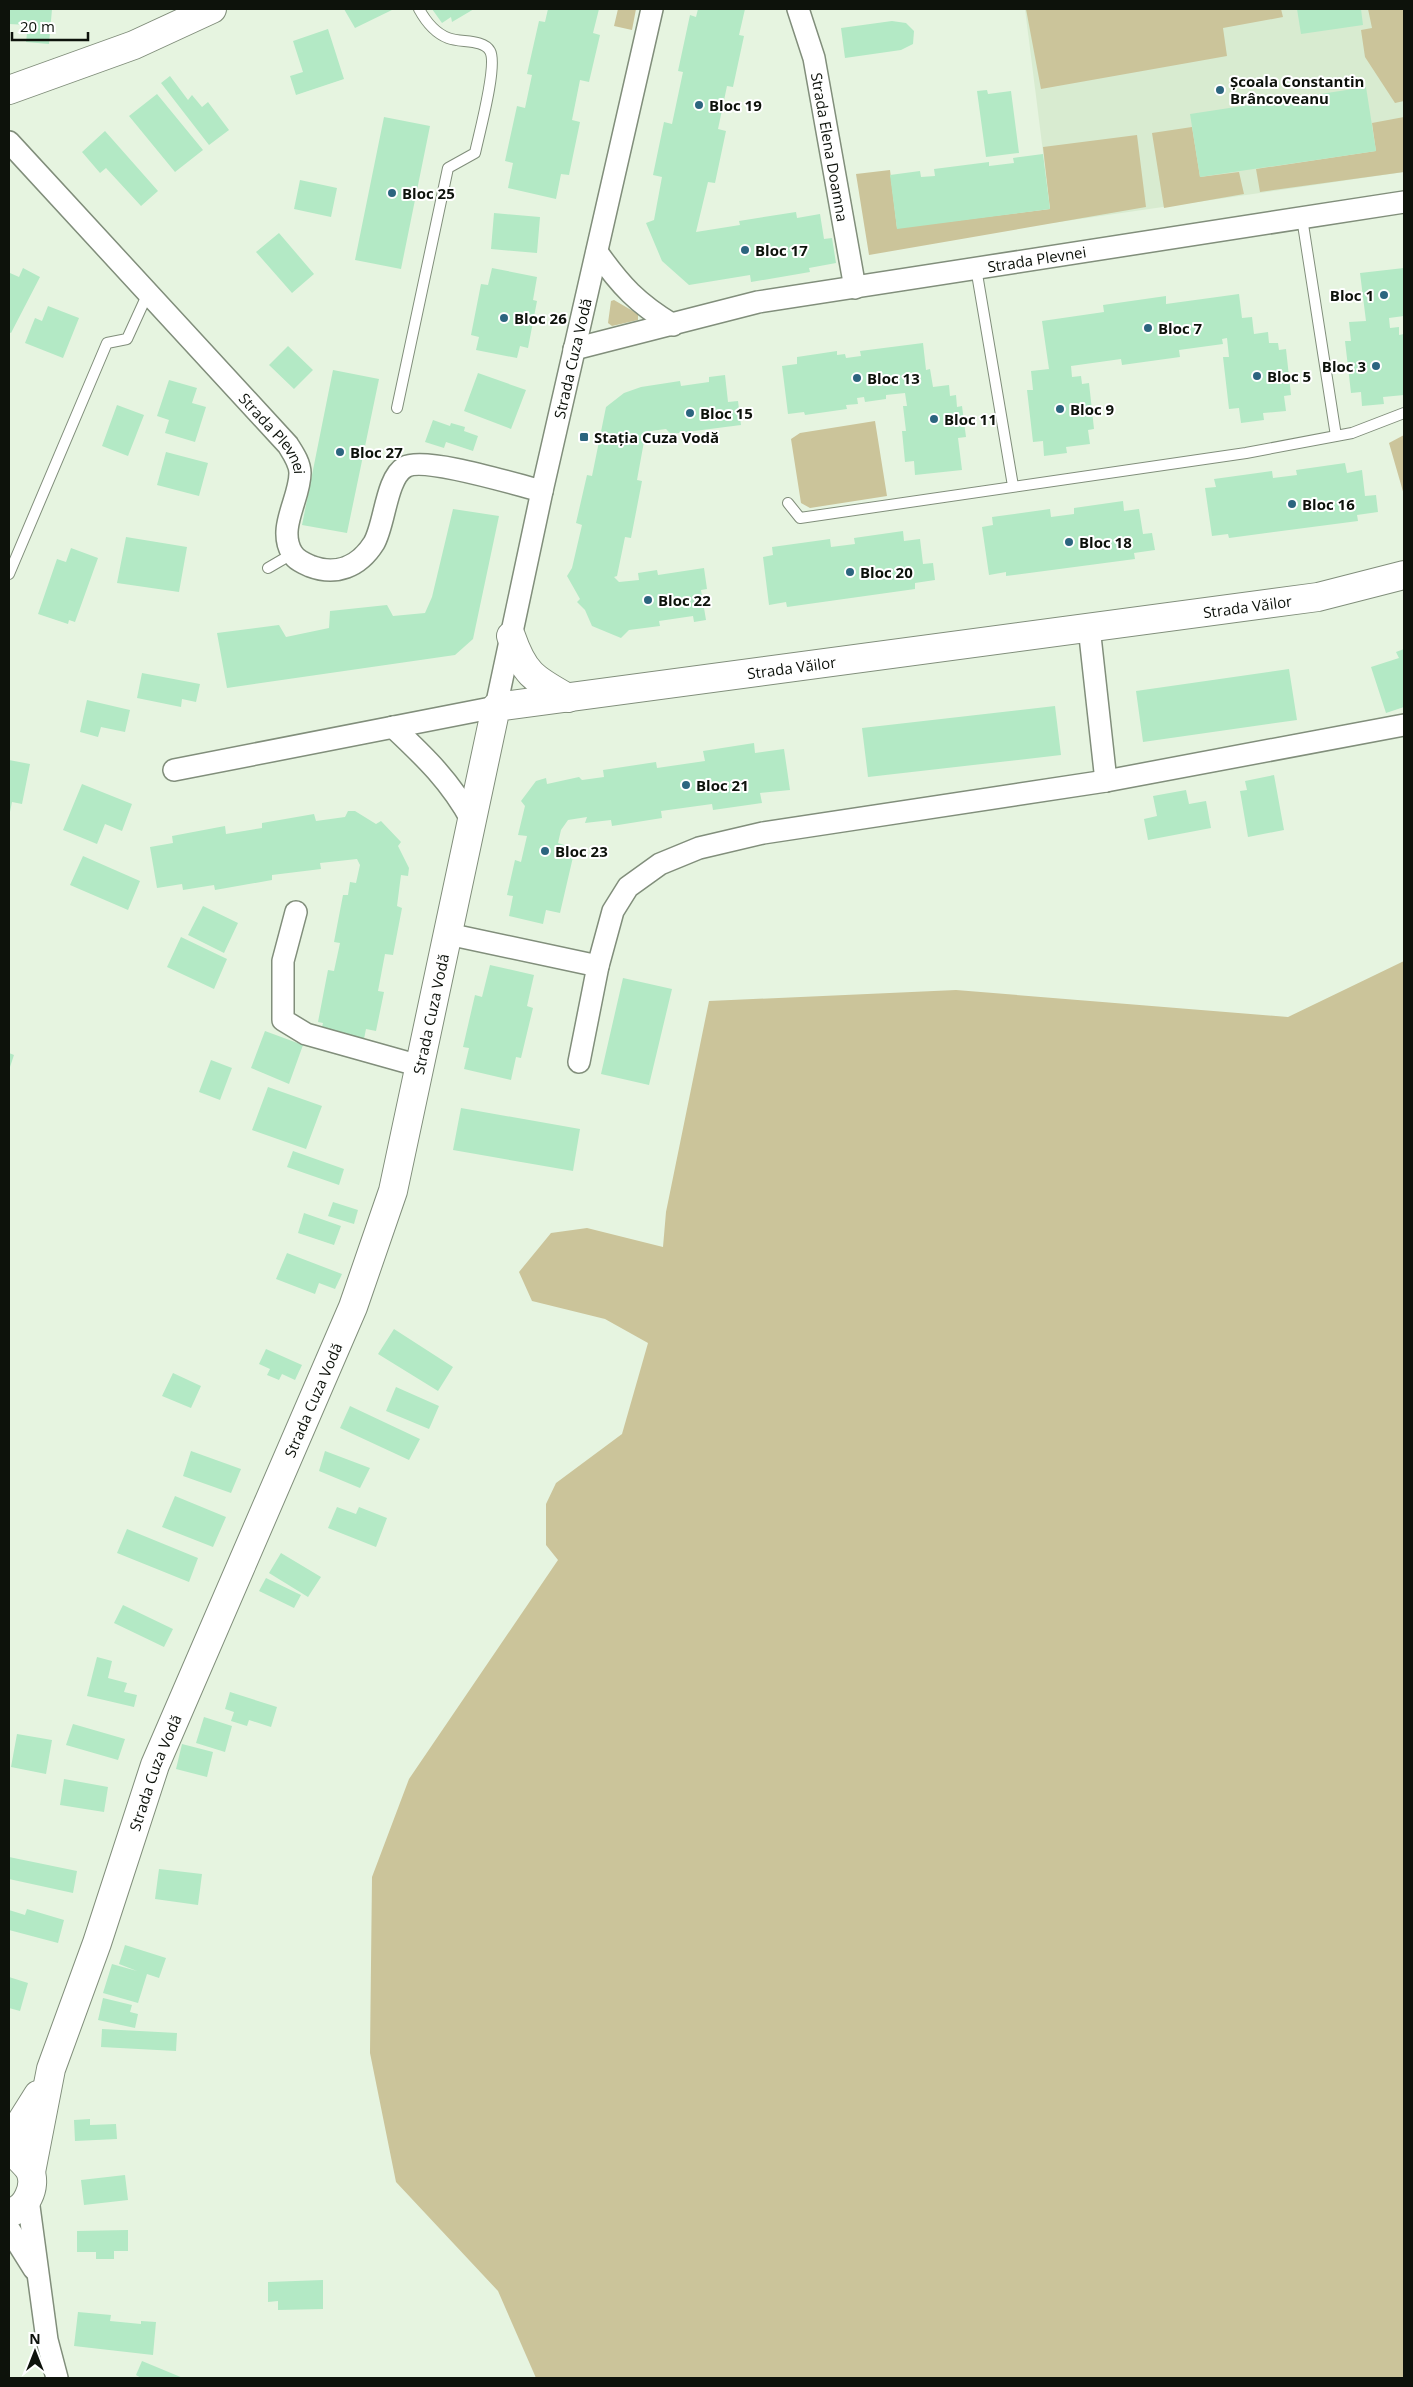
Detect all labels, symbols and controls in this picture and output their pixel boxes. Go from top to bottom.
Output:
scale bar [12,10,89,42]
text: 20 m [20,16,55,36]
street label: Strada Elena Doamna [807,71,853,223]
place label: Școala Constantin Brâncoveanu [1230,71,1364,108]
marker: Școala Constantin Brâncoveanu [1214,84,1226,96]
place label: Bloc 19 [709,95,762,115]
marker: Bloc 19 [693,99,705,111]
place label: Bloc 25 [402,183,455,203]
marker: Bloc 25 [386,187,398,199]
place label: Bloc 17 [755,240,808,260]
street label: Strada Plevnei [986,241,1088,276]
marker: Bloc 17 [739,244,751,256]
place label: Bloc 1 [1330,285,1374,305]
marker: Bloc 1 [1378,289,1390,301]
street label: Strada Cuza Vodă [549,296,596,421]
place label: Bloc 26 [514,308,567,328]
marker: Bloc 26 [498,312,510,324]
place label: Bloc 7 [1158,318,1203,338]
marker: Bloc 7 [1142,322,1154,334]
place label: Bloc 3 [1322,356,1366,376]
marker: Bloc 3 [1370,360,1382,372]
place label: Bloc 5 [1267,366,1311,386]
place label: Bloc 13 [867,368,920,388]
marker: Bloc 5 [1251,370,1263,382]
marker: Bloc 13 [851,372,863,384]
street label: Strada Plevnei [235,388,310,474]
place label: Bloc 9 [1070,399,1115,419]
place label: Bloc 15 [700,403,753,423]
marker: Bloc 9 [1054,403,1066,415]
marker: Bloc 15 [684,407,696,419]
place label: Bloc 11 [944,409,997,429]
marker: Bloc 11 [928,413,940,425]
place label: Stația Cuza Vodă [594,427,719,447]
marker: Stația Cuza Vodă [578,431,590,443]
place label: Bloc 27 [350,442,403,462]
marker: Bloc 27 [334,446,346,458]
place label: Bloc 16 [1302,494,1355,514]
marker: Bloc 16 [1286,498,1298,510]
place label: Bloc 18 [1079,532,1132,552]
marker: Bloc 18 [1063,536,1075,548]
place label: Bloc 20 [860,562,913,582]
marker: Bloc 20 [844,566,856,578]
place label: Bloc 22 [658,590,711,610]
street label: Strada Văilor [1202,591,1293,622]
marker: Bloc 22 [642,594,654,606]
street label: Strada Văilor [746,652,837,683]
place label: Bloc 21 [696,775,749,795]
marker: Bloc 21 [680,779,692,791]
place label: Bloc 23 [555,841,608,861]
marker: Bloc 23 [539,845,551,857]
street label: Strada Cuza Vodă [408,952,453,1076]
street label: Strada Cuza Vodă [279,1340,346,1460]
street label: Strada Cuza Vodă [124,1711,186,1833]
north arrow [10,2327,60,2377]
text: N [29,2329,41,2348]

